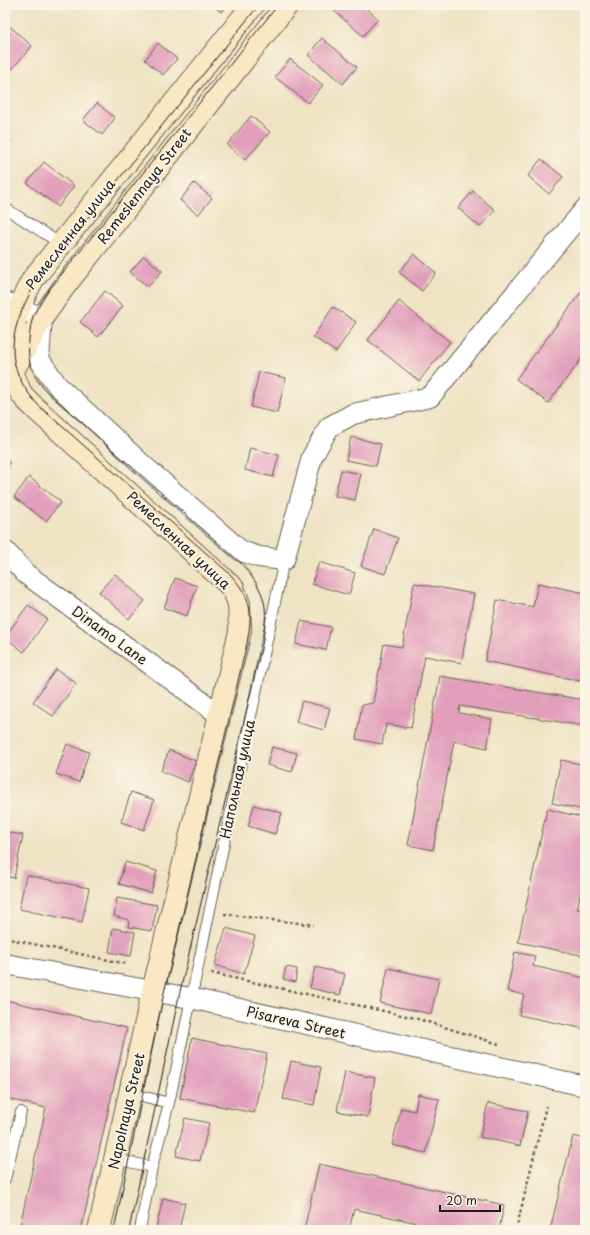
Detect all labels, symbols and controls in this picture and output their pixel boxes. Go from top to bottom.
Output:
street label: Remeslennaya Street [92,123,196,249]
street label: Ремесленная улица [20,174,120,294]
street label: Ремесленная улица [122,486,236,594]
street label: Dinamo Lane [68,600,152,670]
street label: Напольная улица [214,717,260,841]
street label: Pisareva Street [244,1000,348,1044]
street label: Napolnaya Street [102,1050,150,1171]
scale bar [440,1187,500,1213]
text: 20 m [446,1191,477,1209]

